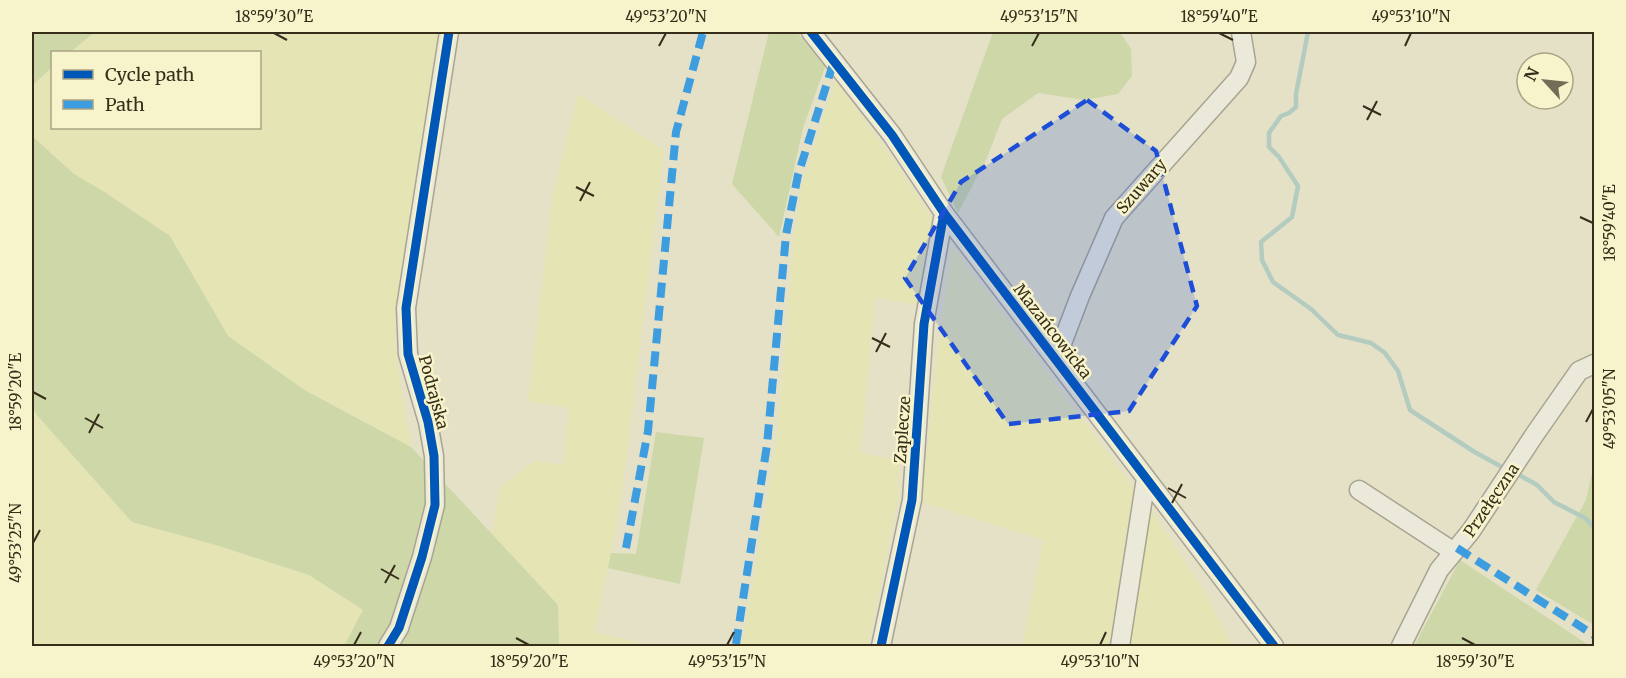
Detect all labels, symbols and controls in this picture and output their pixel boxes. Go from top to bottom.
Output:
text: 18°59'30"E [235,7,313,26]
text: 49°53'20"N [625,7,707,26]
text: 49°53'15"N [1000,7,1078,26]
text: 18°59'40"E [1181,7,1258,26]
text: 49°53'10"N [1372,7,1451,26]
legend [51,51,261,129]
north arrow [1515,51,1575,111]
text: Cycle path [105,63,195,86]
text: N [1520,64,1544,84]
text: Path [105,93,145,116]
street label: Szuwary [1112,154,1171,218]
text: 18°59'40"E [1600,184,1619,261]
street label: Mazańcowicka [1010,279,1097,383]
text: 18°59'20"E [6,353,25,431]
street label: Podrajska [415,353,454,432]
text: 49°53'05"N [1600,368,1619,449]
street label: Zaplecze [890,396,914,464]
street label: Przełęczna [1459,459,1523,541]
text: 49°53'25"N [6,503,25,583]
text: 49°53'20"N [313,652,395,671]
text: 18°59'20"E [490,652,568,671]
text: 49°53'15"N [688,652,766,671]
text: 49°53'10"N [1061,652,1140,671]
text: 18°59'30"E [1436,652,1514,671]

